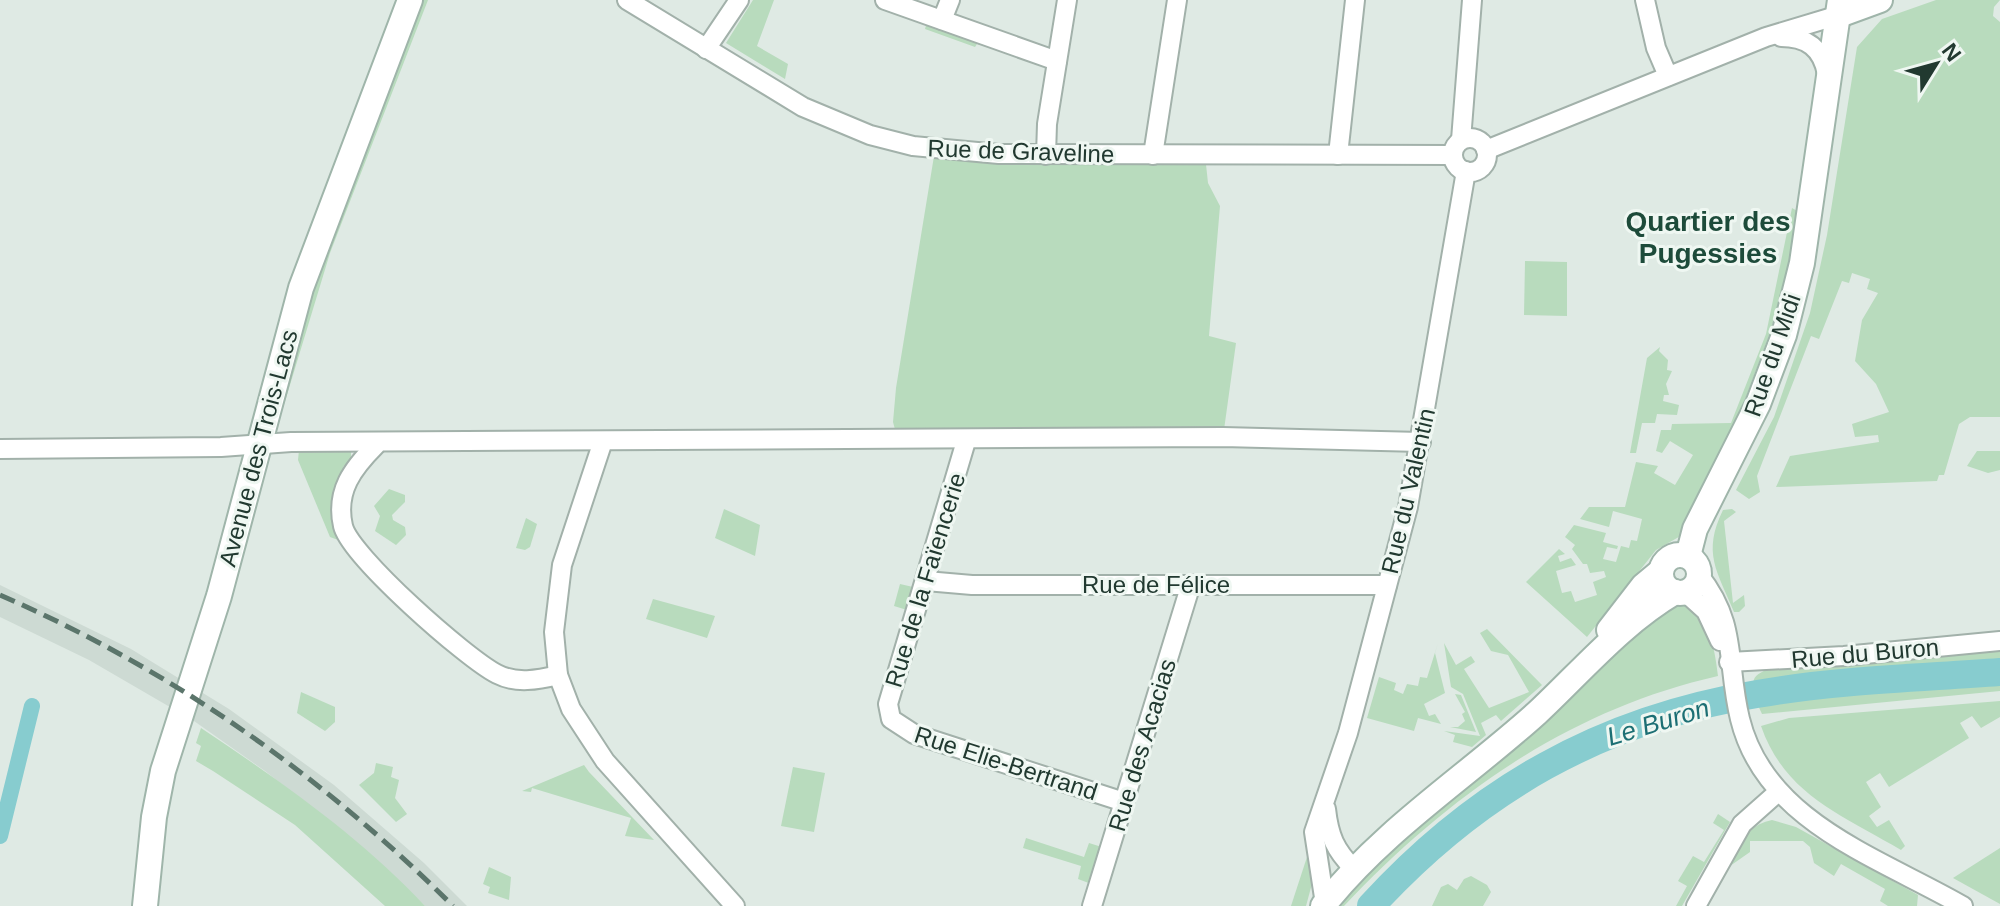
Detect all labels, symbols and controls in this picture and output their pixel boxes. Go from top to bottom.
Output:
north arrow [1896,24,1976,104]
text: N [1937,38,1966,66]
street label: Rue de Graveline [927,134,1115,168]
district label: Quartier des Pugessies [1626,206,1790,269]
street label: Rue du Midi [1738,290,1806,420]
street label: Avenue des Trois-Lacs [213,327,303,569]
street label: Rue du Valentin [1376,406,1440,576]
street label: Rue de la Faïencerie [880,470,970,690]
street label: Rue de Félice [1082,571,1230,598]
street label: Rue du Buron [1790,633,1940,673]
street label: Rue des Acacias [1103,656,1181,834]
water label: Le Buron [1603,692,1713,752]
street label: Rue Elie-Bertrand [911,721,1101,805]

